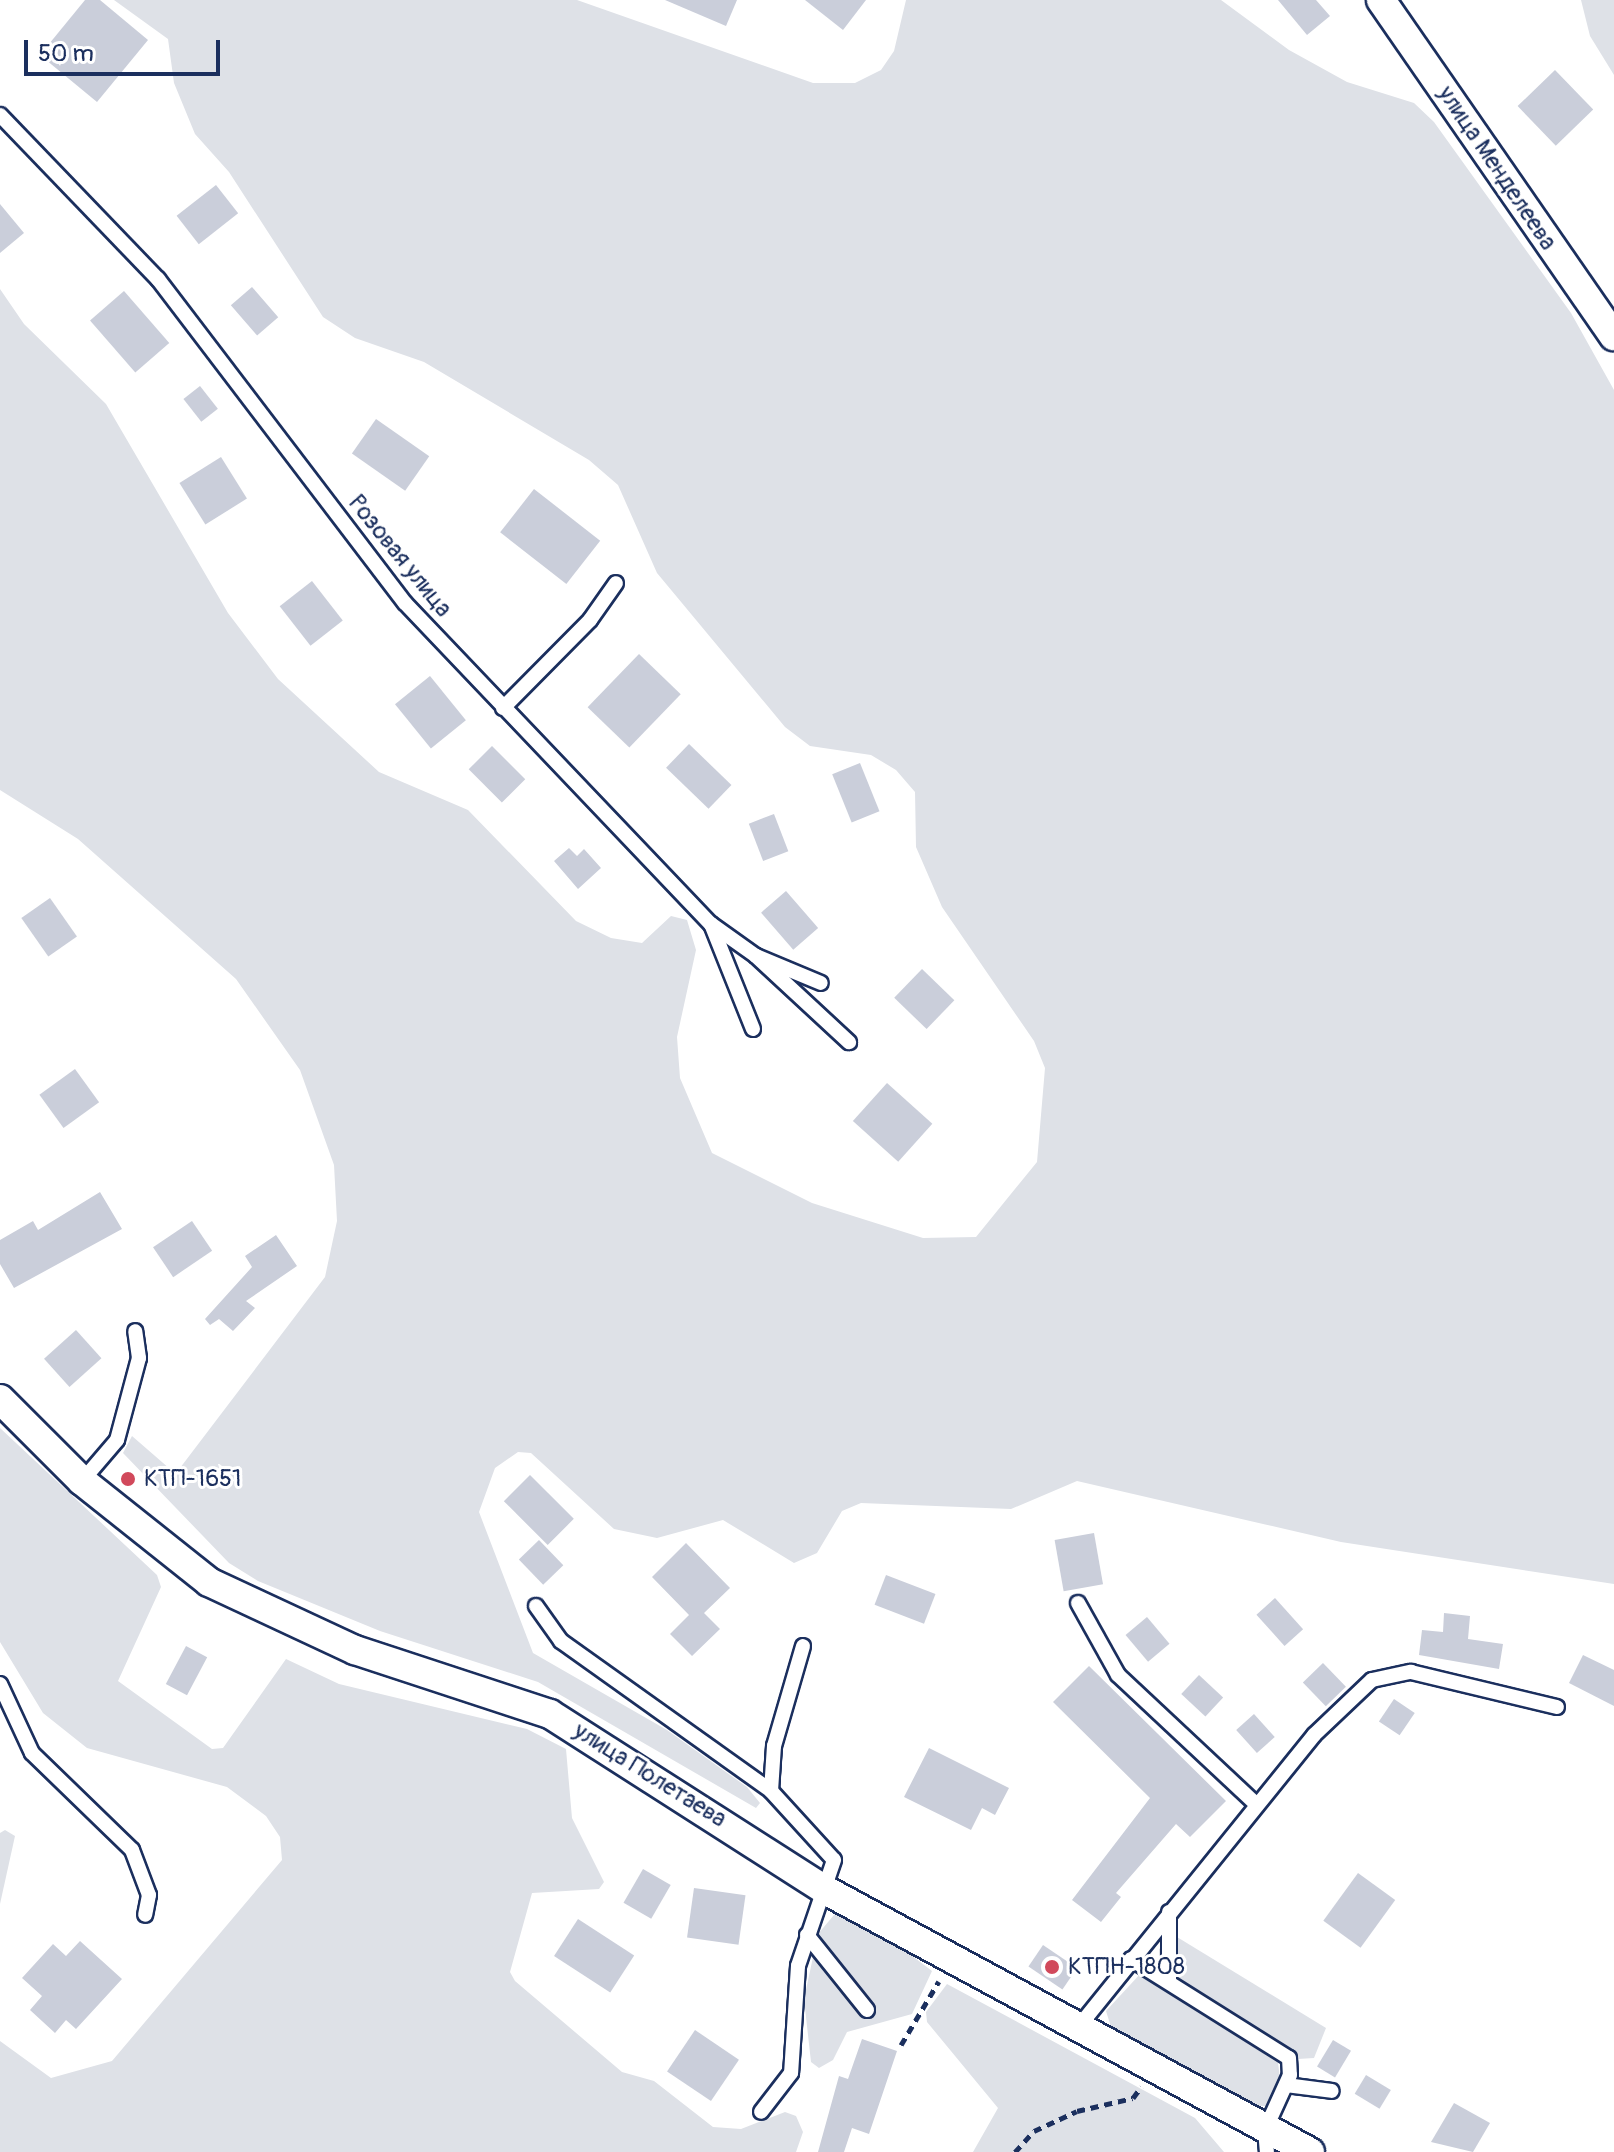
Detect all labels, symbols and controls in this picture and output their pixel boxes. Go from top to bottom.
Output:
scale bar [28,24,224,74]
text: 50 m [38,39,94,68]
street label: улица Менделеева [1432,81,1562,255]
street label: Розовая улица [342,489,458,623]
place label: КТП-1651 [144,1465,241,1493]
marker: КТП-1651 [119,1470,137,1488]
street label: улица Полетаева [568,1717,732,1833]
place label: КТПН-1808 [1068,1953,1185,1981]
marker: КТПН-1808 [1043,1958,1061,1976]

